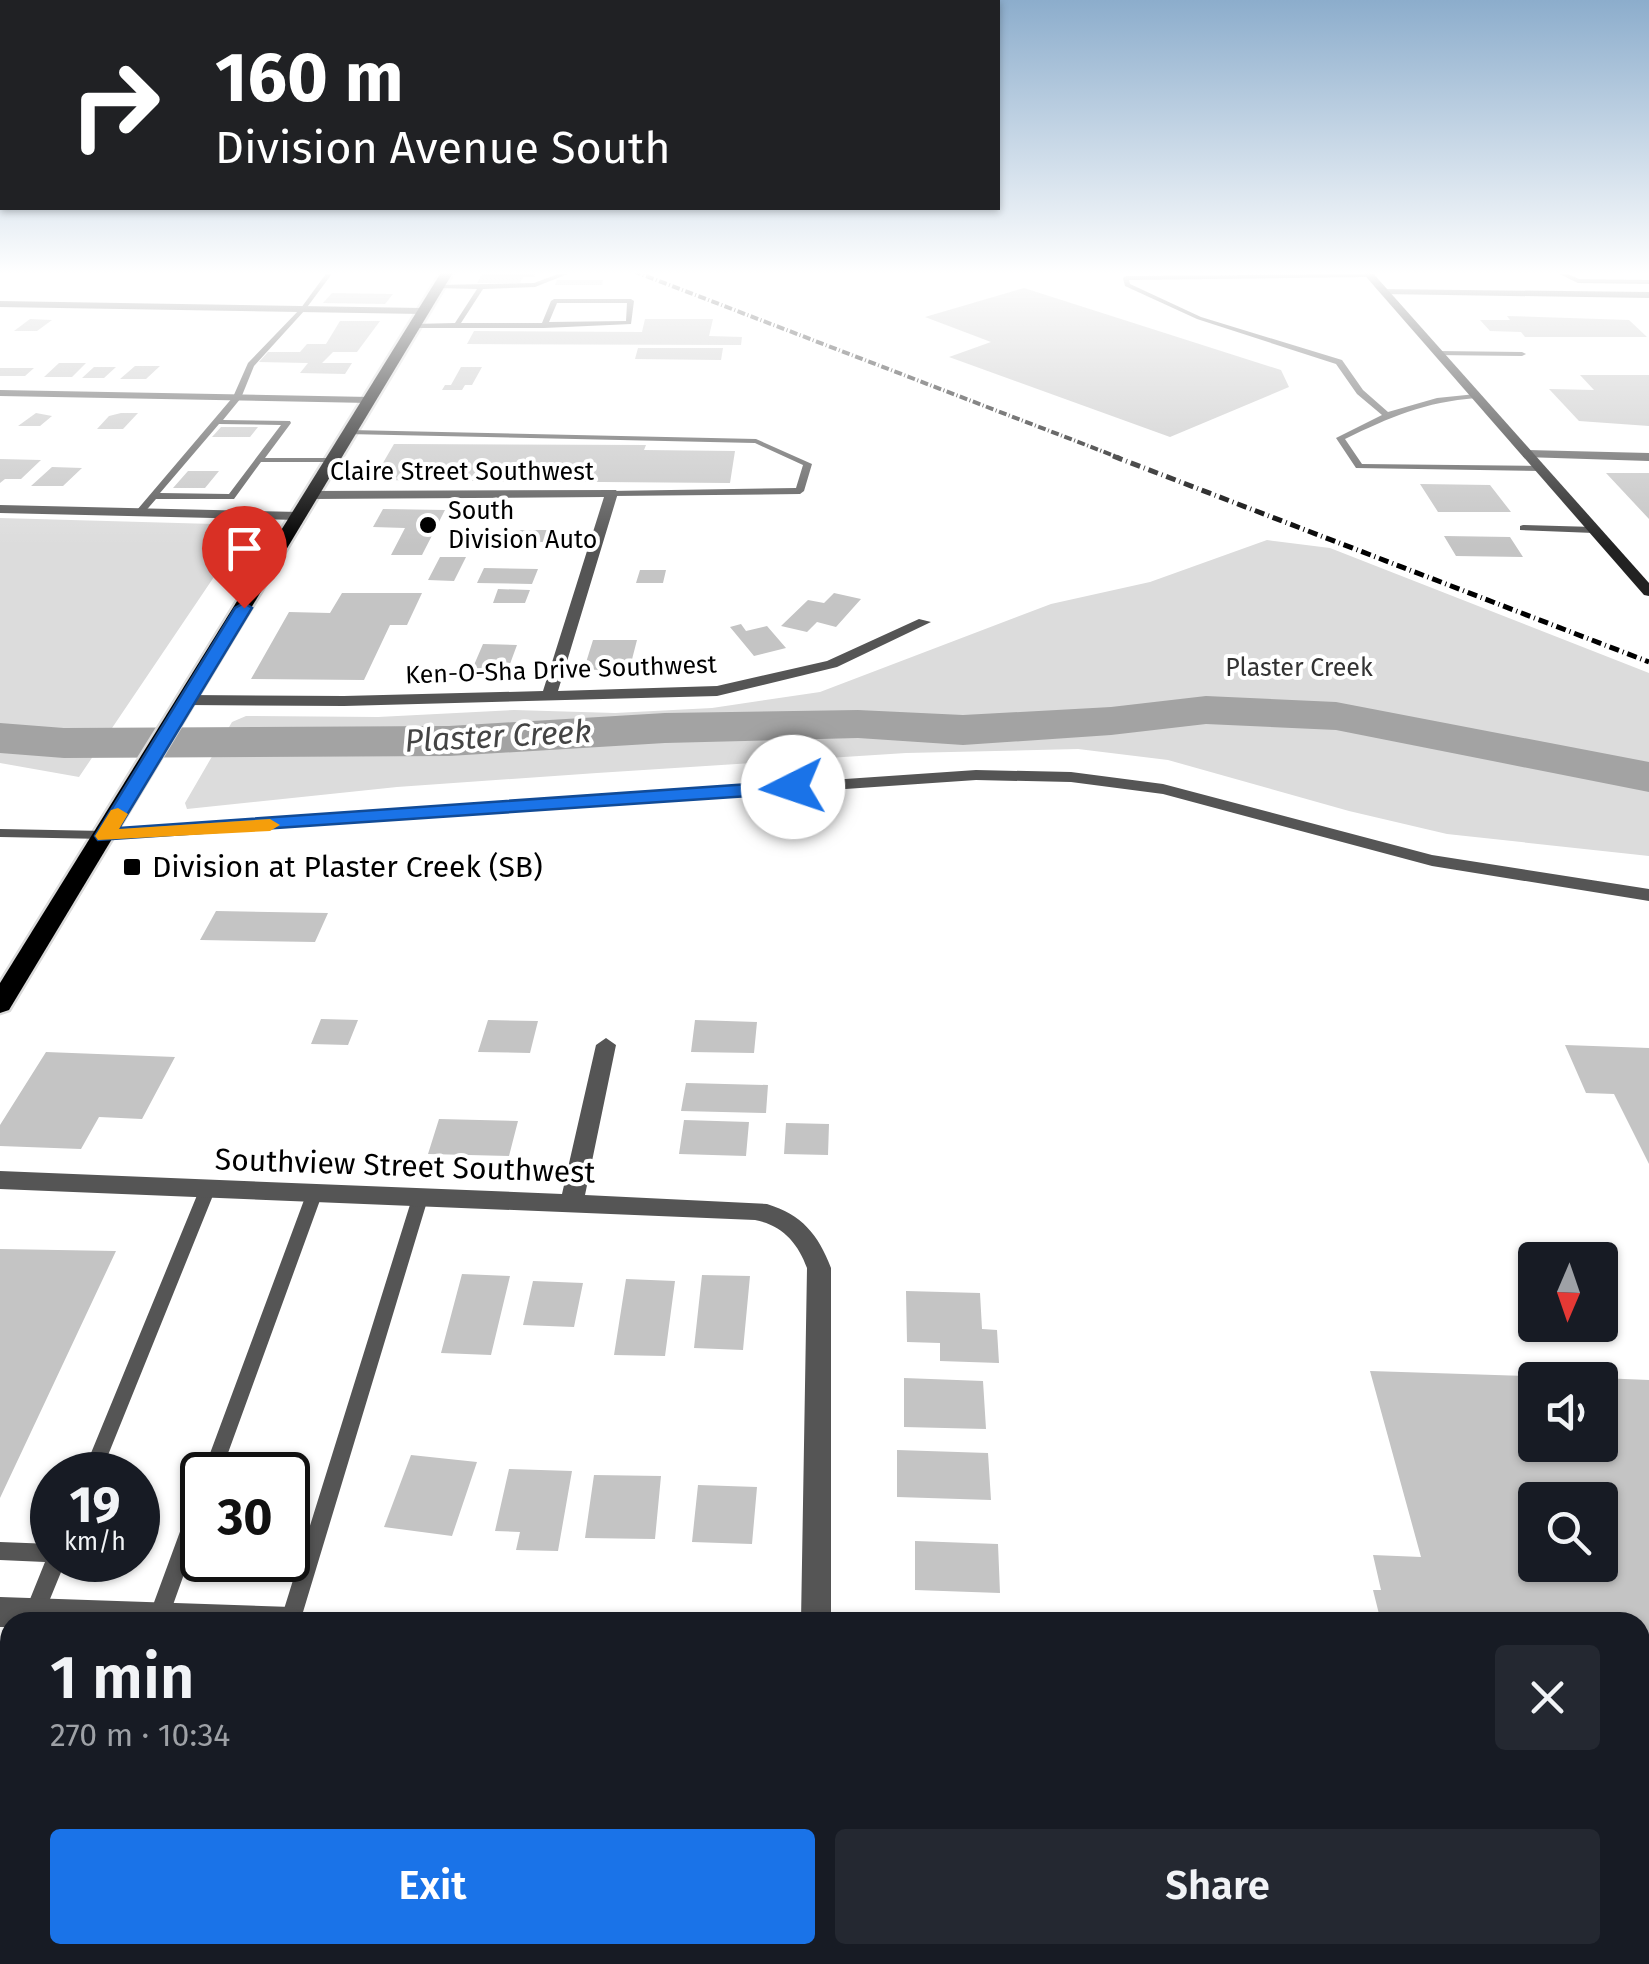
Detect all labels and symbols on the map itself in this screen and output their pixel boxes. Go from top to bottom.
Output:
street label: Claire Street Southwest [330,457,595,487]
place label: South Division Auto [448,496,597,555]
pin [202,506,287,609]
marker: South Division Auto [417,514,439,536]
street label: Ken-O-Sha Drive Southwest [405,650,718,690]
park label: Plaster Creek [1225,653,1373,683]
water label: Plaster Creek [404,712,592,760]
position arrow [741,735,845,839]
place label: Division at Plaster Creek (SB) [152,849,543,885]
marker: Division at Plaster Creek (SB) [121,856,143,878]
street label: Southview Street Southwest [214,1141,596,1191]
north arrow [1518,1242,1618,1342]
speed limit sign: 30 [180,1452,310,1582]

